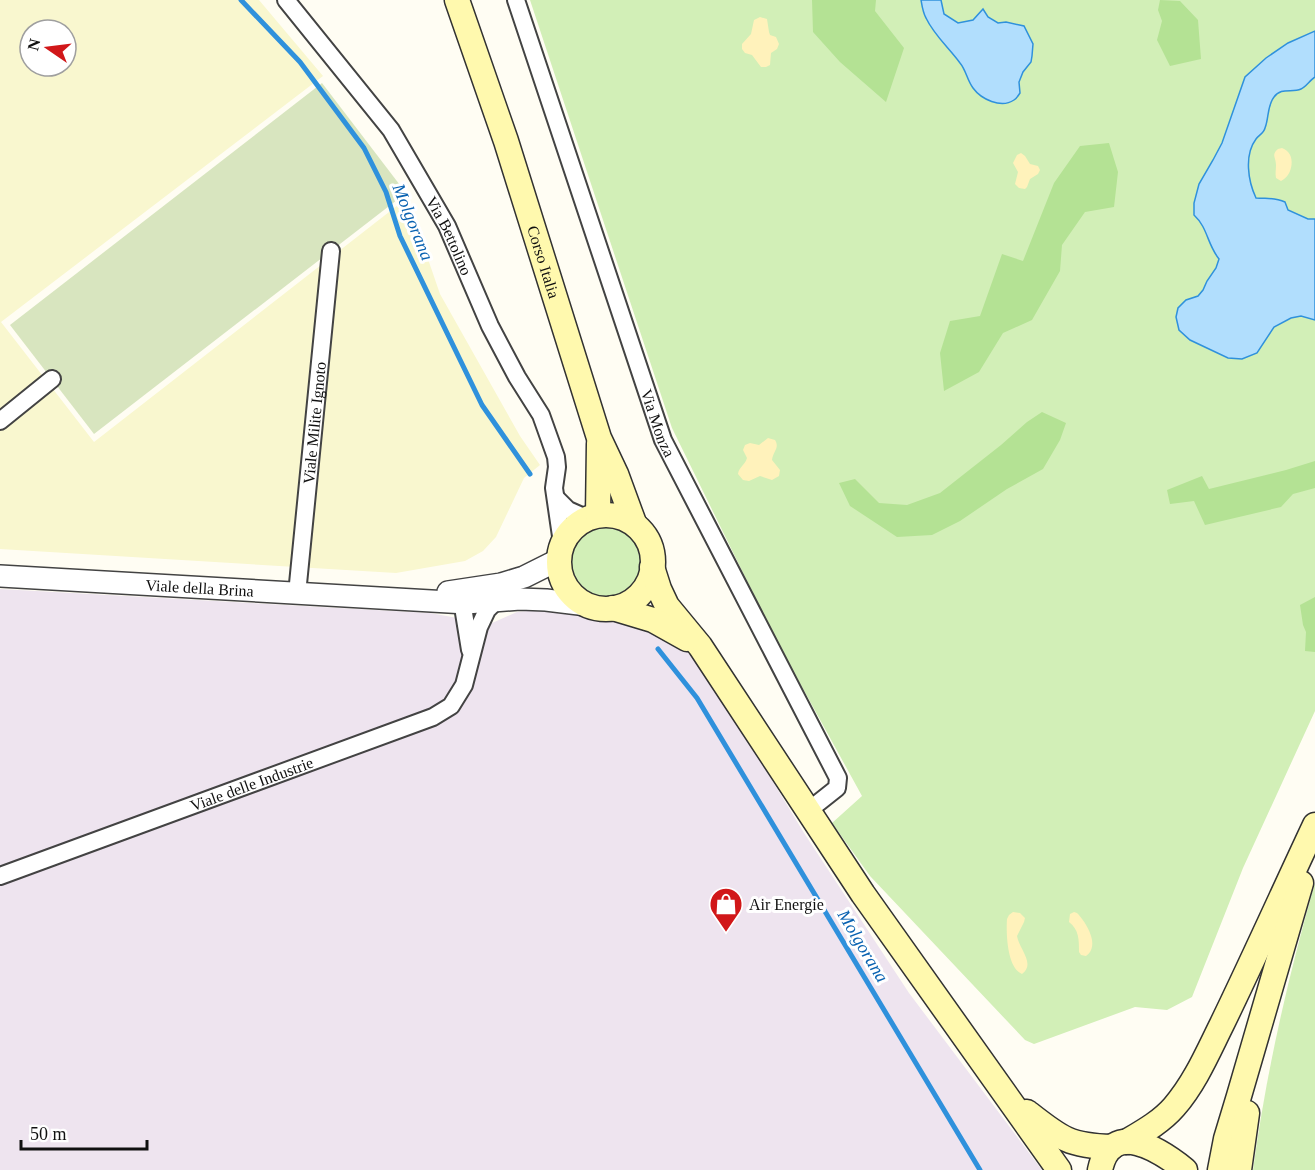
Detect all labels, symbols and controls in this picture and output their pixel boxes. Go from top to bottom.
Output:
north arrow [18,18,78,78]
text: N [24,36,44,52]
water label: Molgorana [388,180,437,263]
street label: Via Bettolino [423,193,476,278]
street label: Corso Italia [525,224,563,300]
street label: Viale Milite Ignoto [299,361,328,485]
street label: Via Monza [638,387,679,459]
street label: Viale della Brina [145,576,254,599]
street label: Viale delle Industrie [188,753,315,814]
shop icon: Air Energie [708,886,744,933]
place label: Air Energie [749,896,824,914]
water label: Molgorana [833,905,892,986]
scale bar [21,1113,147,1151]
text: 50 m [30,1124,67,1144]

